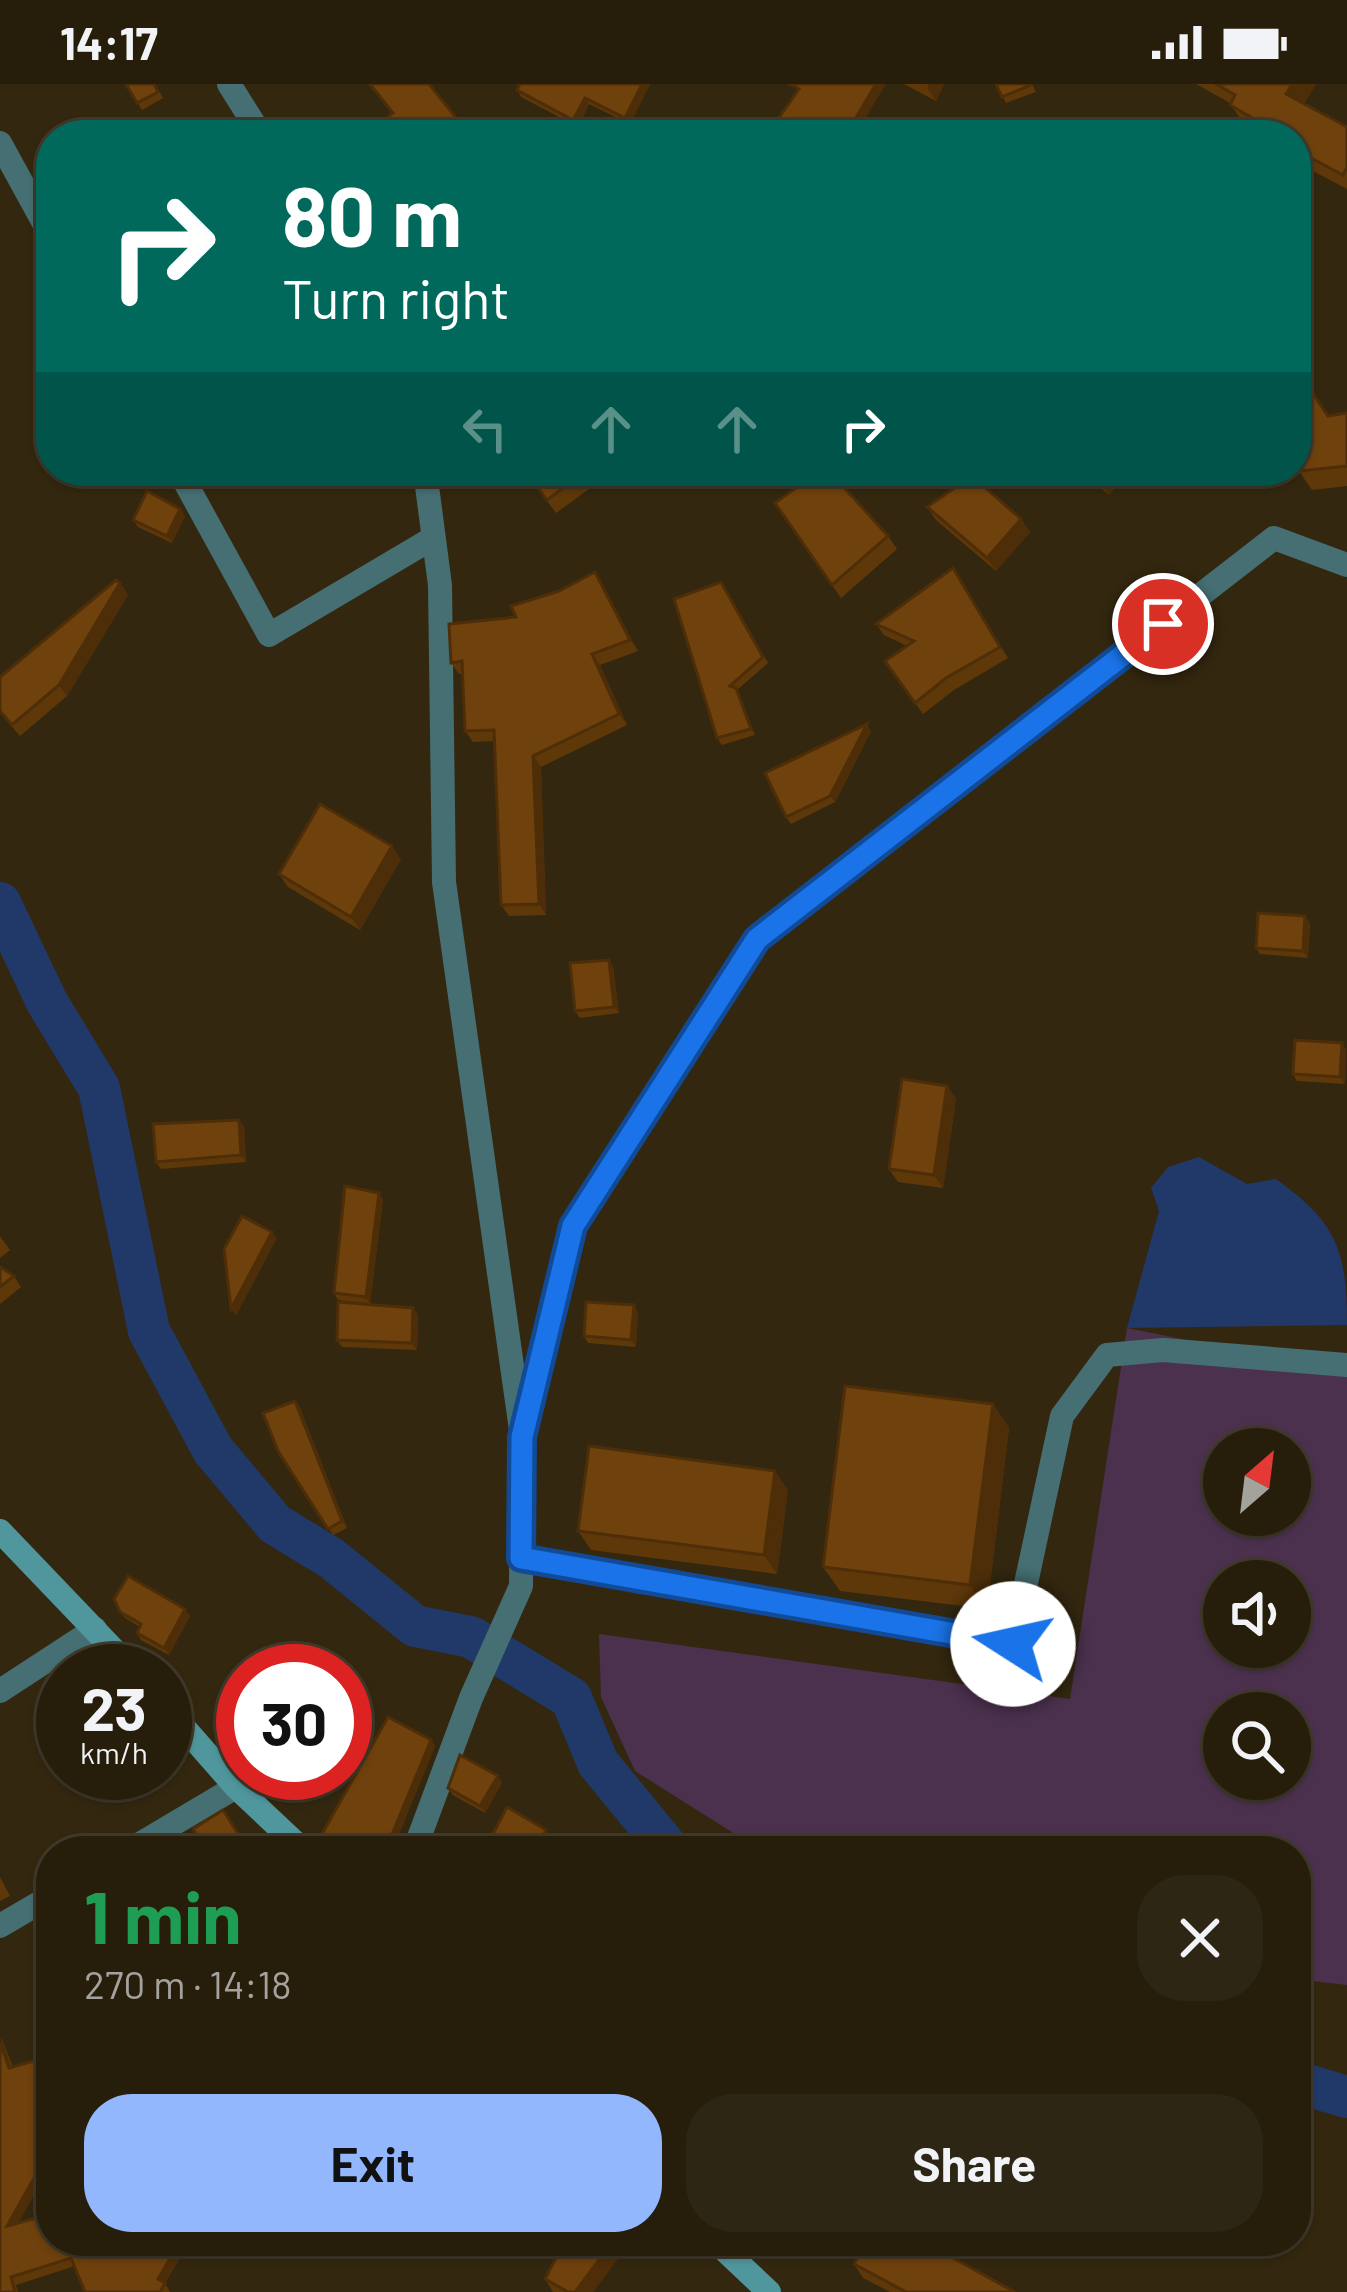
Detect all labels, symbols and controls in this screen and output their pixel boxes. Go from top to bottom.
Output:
text: 14:17 [60,15,158,69]
text: 80 m [282,163,462,264]
icon: right [84,168,240,324]
text: Turn right [282,265,510,330]
icon: left [452,396,518,462]
icon: ahead [578,396,644,462]
icon: ahead [704,396,770,462]
icon: right [830,396,896,462]
pin [1112,573,1214,675]
icon: arrive [1130,591,1196,657]
north arrow [1203,1428,1311,1536]
map controls [1203,1428,1311,1800]
button: sound [1203,1560,1311,1668]
position arrow [950,1581,1076,1707]
speed limit sign: 30 [216,1644,372,1800]
text: 23 [81,1671,147,1743]
button: search [1203,1692,1311,1800]
text: km/h [80,1734,148,1770]
text: 1 min [84,1872,242,1958]
button: close [1137,1875,1263,2001]
text: 270 m · 14:18 [84,1960,292,2007]
button: Exit [84,2094,662,2232]
button: Share [686,2094,1263,2232]

